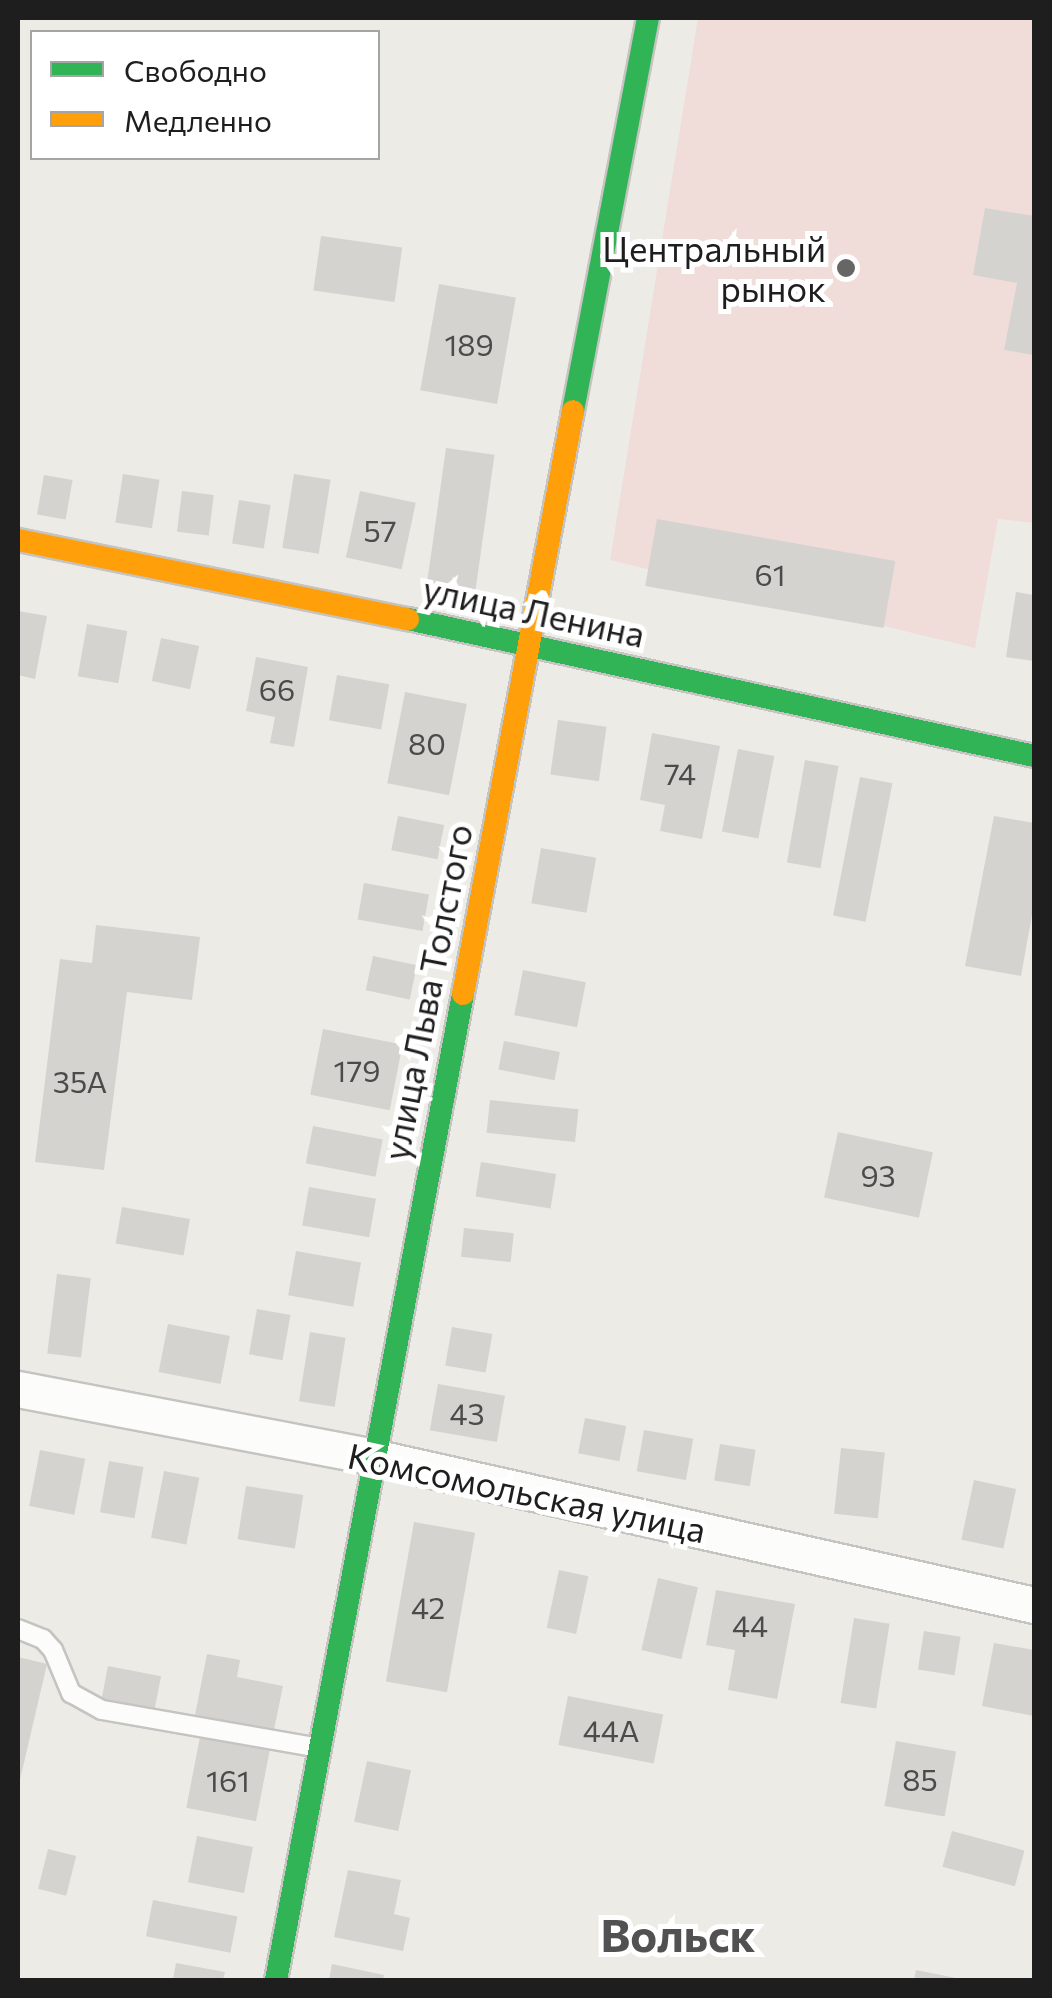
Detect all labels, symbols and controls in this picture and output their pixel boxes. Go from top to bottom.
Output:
legend [30,30,380,160]
text: Свободно [124,51,267,88]
text: Медленно [124,101,272,138]
place label: Центральный рынок [602,227,826,309]
marker: Центральный рынок [835,257,857,279]
house number: 189 [444,326,494,362]
house number: 57 [363,512,397,548]
house number: 61 [754,556,786,592]
street label: улица Ленина [419,567,649,655]
house number: 66 [259,671,295,707]
house number: 80 [408,725,446,761]
house number: 74 [664,755,696,791]
street label: улица Льва Толстого [374,821,480,1163]
house number: 179 [334,1052,380,1088]
house number: 35А [53,1063,107,1099]
house number: 93 [860,1157,896,1193]
house number: 43 [449,1395,485,1431]
street label: Комсомольская улица [344,1434,710,1550]
house number: 42 [411,1589,445,1625]
house number: 44 [732,1607,768,1643]
house number: 44А [583,1712,639,1748]
house number: 85 [902,1761,938,1797]
house number: 161 [206,1762,250,1798]
district label: Вольск [601,1907,755,1961]

